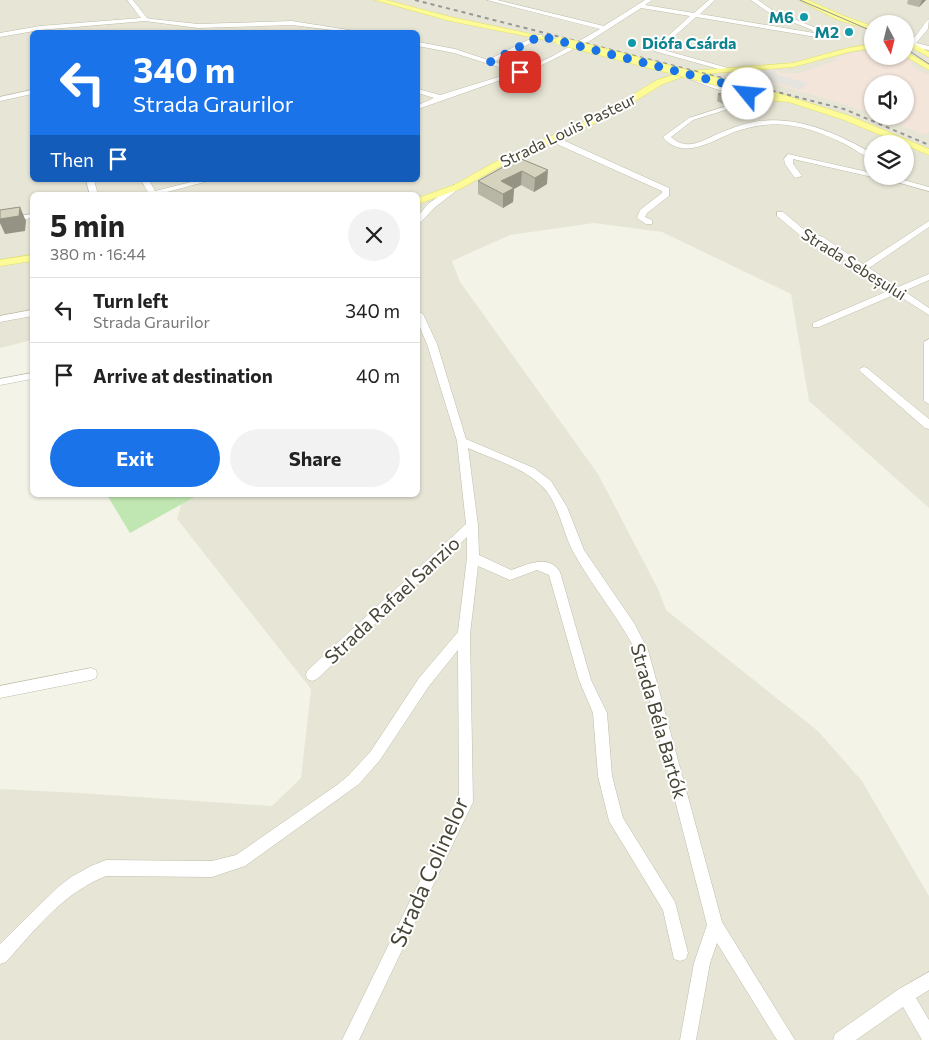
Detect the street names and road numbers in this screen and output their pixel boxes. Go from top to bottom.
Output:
street label: Strada Louis Pasteur [497,88,639,171]
street label: Strada Sebeșului [797,224,910,305]
street label: Strada Rafael Sanzio [319,531,464,668]
street label: Strada Béla Bartók [626,641,693,801]
street label: Strada Colinelor [383,792,474,951]

